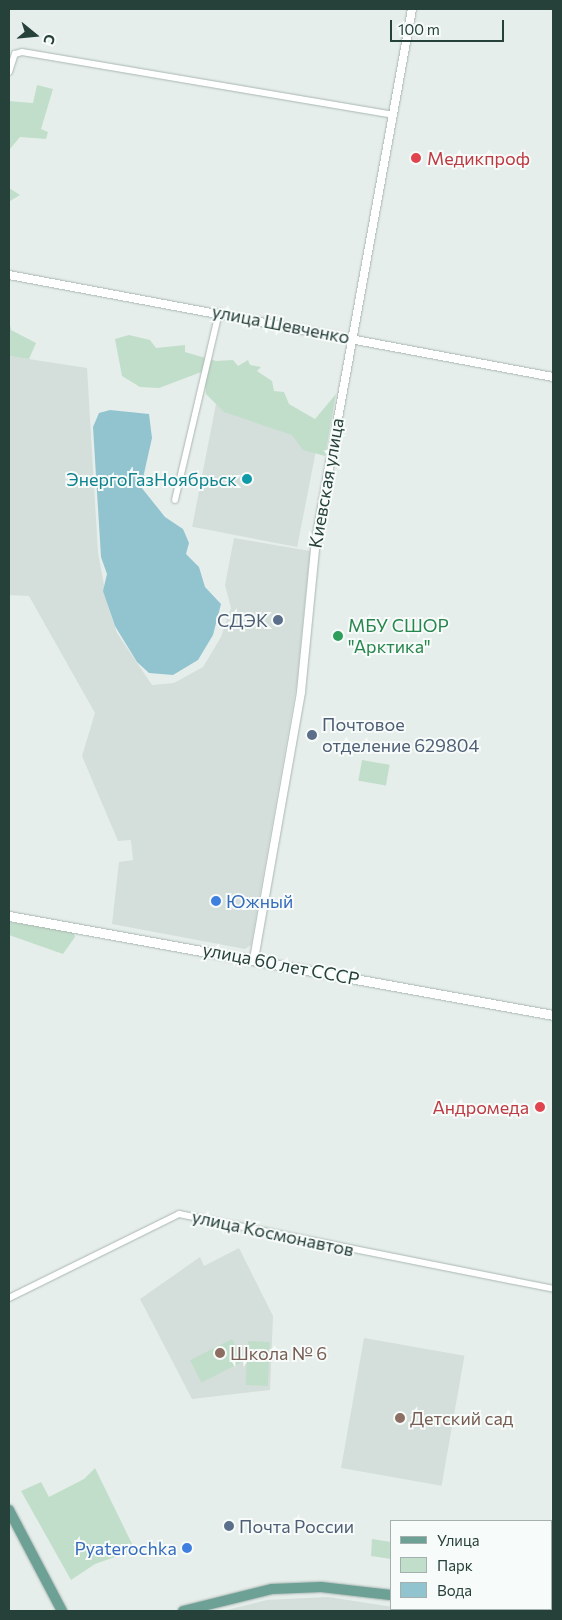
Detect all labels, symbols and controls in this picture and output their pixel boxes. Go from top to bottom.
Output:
north arrow [10,10,60,60]
scale bar [392,10,506,42]
text: 100 m [398,20,440,38]
text: С [40,32,59,47]
place label: Медикпроф [427,147,530,169]
marker: Медикпроф [409,151,423,165]
street label: улица Шевченко [210,300,352,348]
street label: Киевская улица [304,416,348,550]
place label: ЭнергоГазНоябрьск [66,468,237,490]
marker: ЭнергоГазНоябрьск [241,473,253,485]
place label: СДЭК [217,609,268,631]
marker: СДЭК [272,614,284,626]
place label: МБУ СШОР "Арктика" [348,615,449,658]
marker: МБУ СШОР "Арктика" [332,630,344,642]
place label: Почтовое отделение 629804 [322,714,479,756]
marker: Почтовое отделение 629804 [306,729,318,741]
place label: Южный [226,890,293,912]
marker: Южный [210,895,222,907]
street label: улица 60 лет СССР [201,938,361,990]
place label: Андромеда [432,1096,529,1118]
marker: Андромеда [533,1100,547,1114]
street label: улица Космонавтов [190,1205,356,1261]
place label: Школа № 6 [230,1342,327,1364]
marker: Школа № 6 [214,1347,226,1359]
place label: Детский сад [410,1407,513,1429]
marker: Детский сад [394,1412,406,1424]
place label: Почта России [239,1515,354,1537]
marker: Почта России [223,1520,235,1532]
legend [390,1520,552,1610]
text: Улица [437,1531,479,1549]
place label: Pyaterochka [74,1537,177,1559]
marker: Pyaterochka [181,1542,193,1554]
text: Парк [437,1556,473,1574]
text: Вода [437,1581,472,1599]

